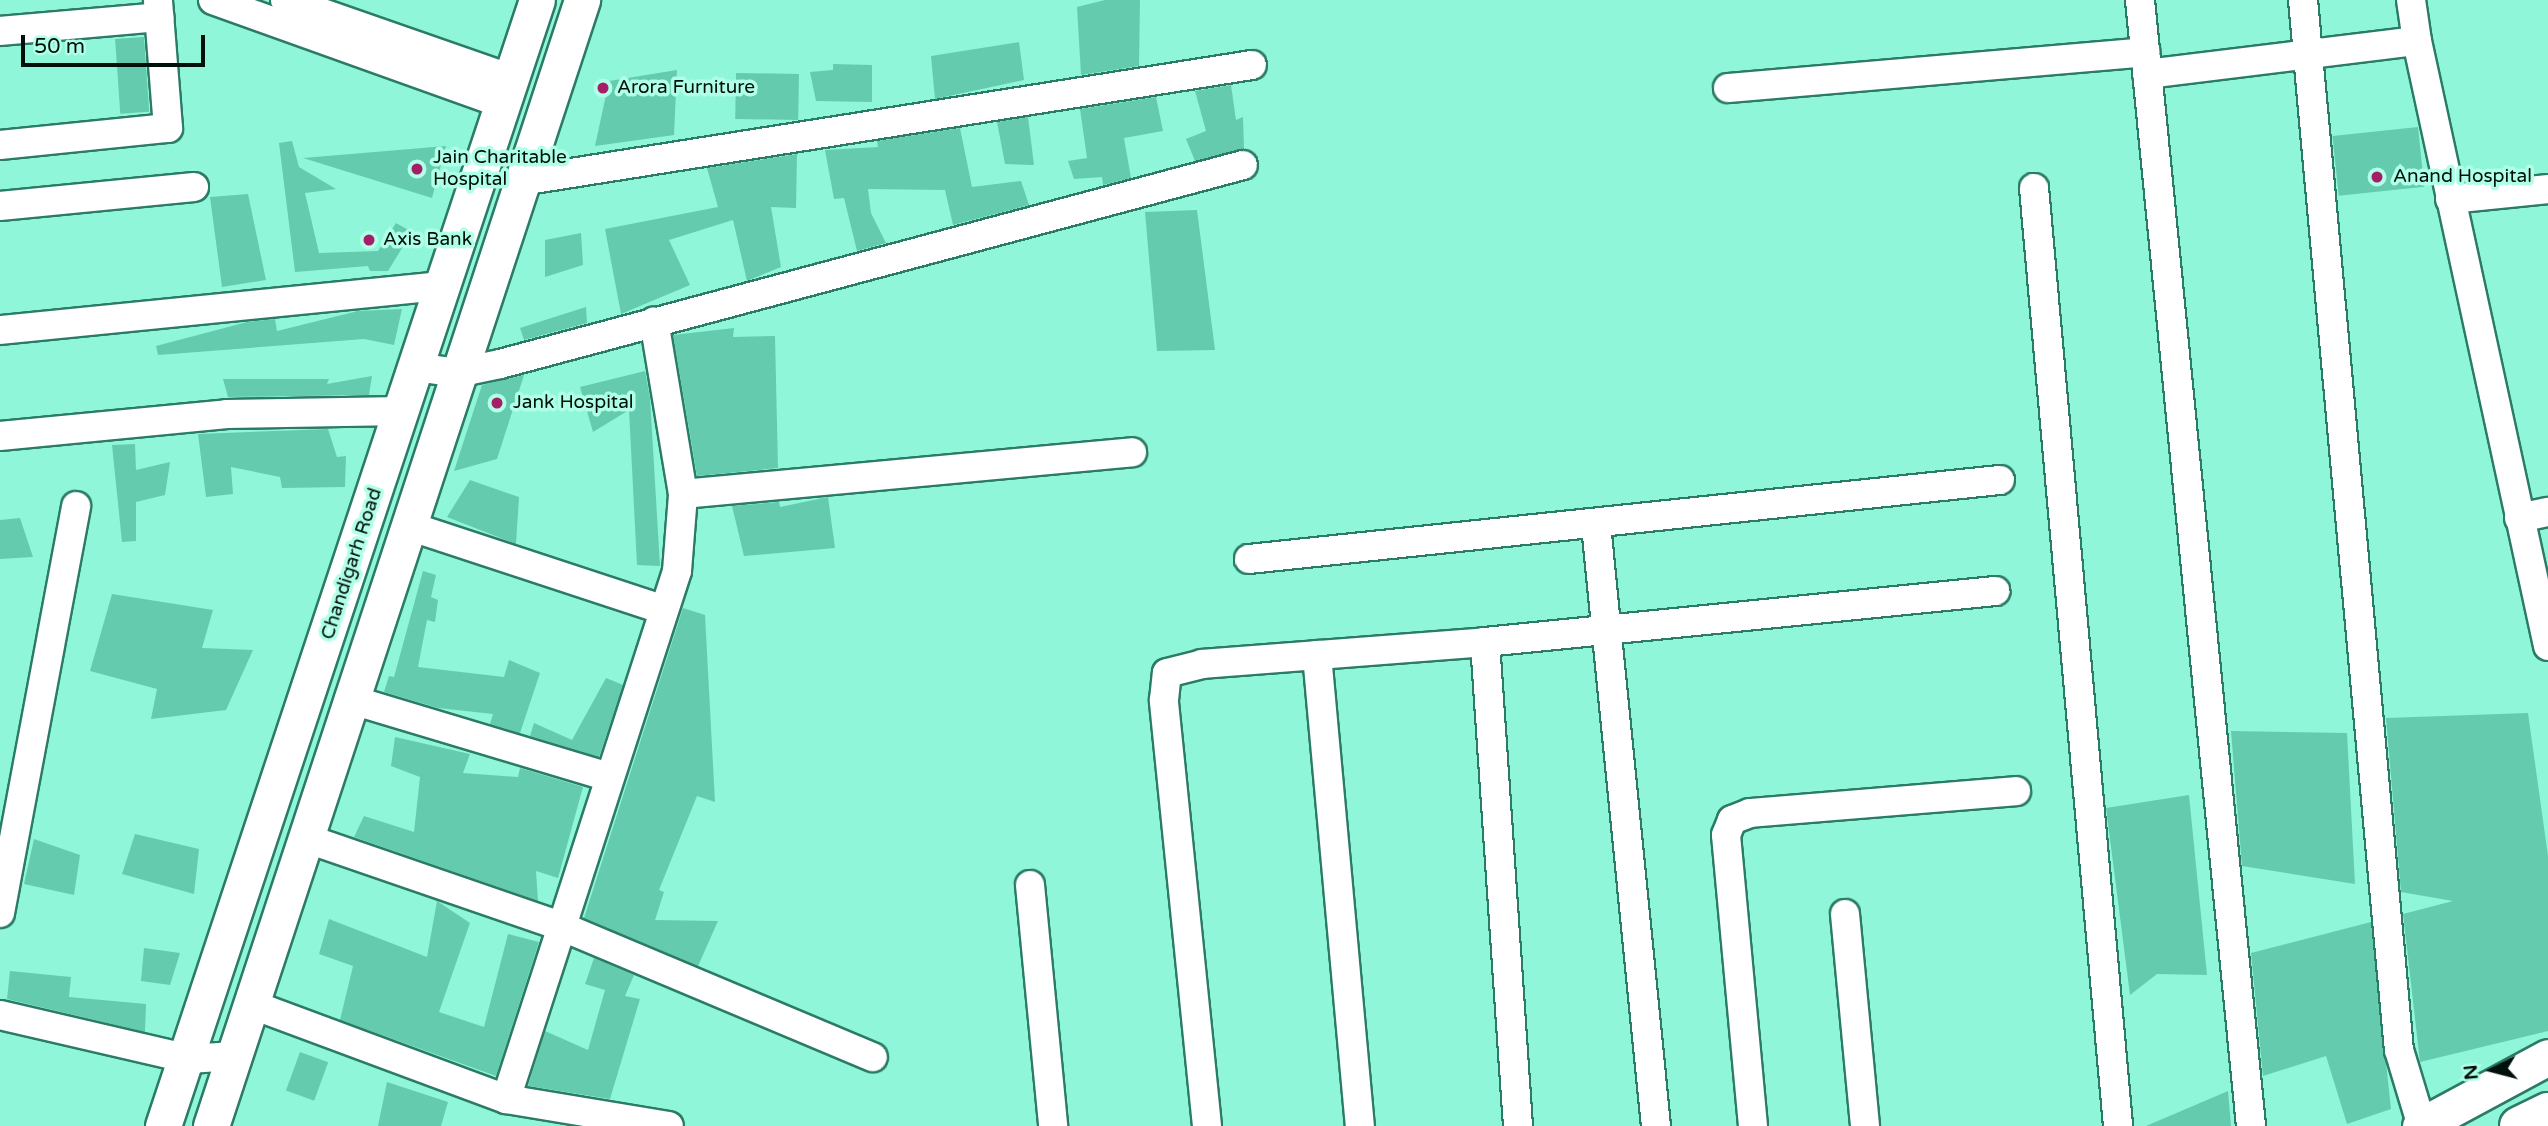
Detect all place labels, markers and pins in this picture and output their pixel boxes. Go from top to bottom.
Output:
place label: Arora Furniture [617,77,755,99]
marker: Arora Furniture [595,80,611,96]
place label: Jain Charitable Hospital [433,147,567,191]
marker: Jain Charitable Hospital [407,159,427,179]
place label: Anand Hospital [2393,166,2532,188]
marker: Anand Hospital [2367,167,2387,187]
place label: Axis Bank [383,229,472,251]
marker: Axis Bank [361,232,377,248]
place label: Jank Hospital [513,392,634,414]
marker: Jank Hospital [487,393,507,413]

